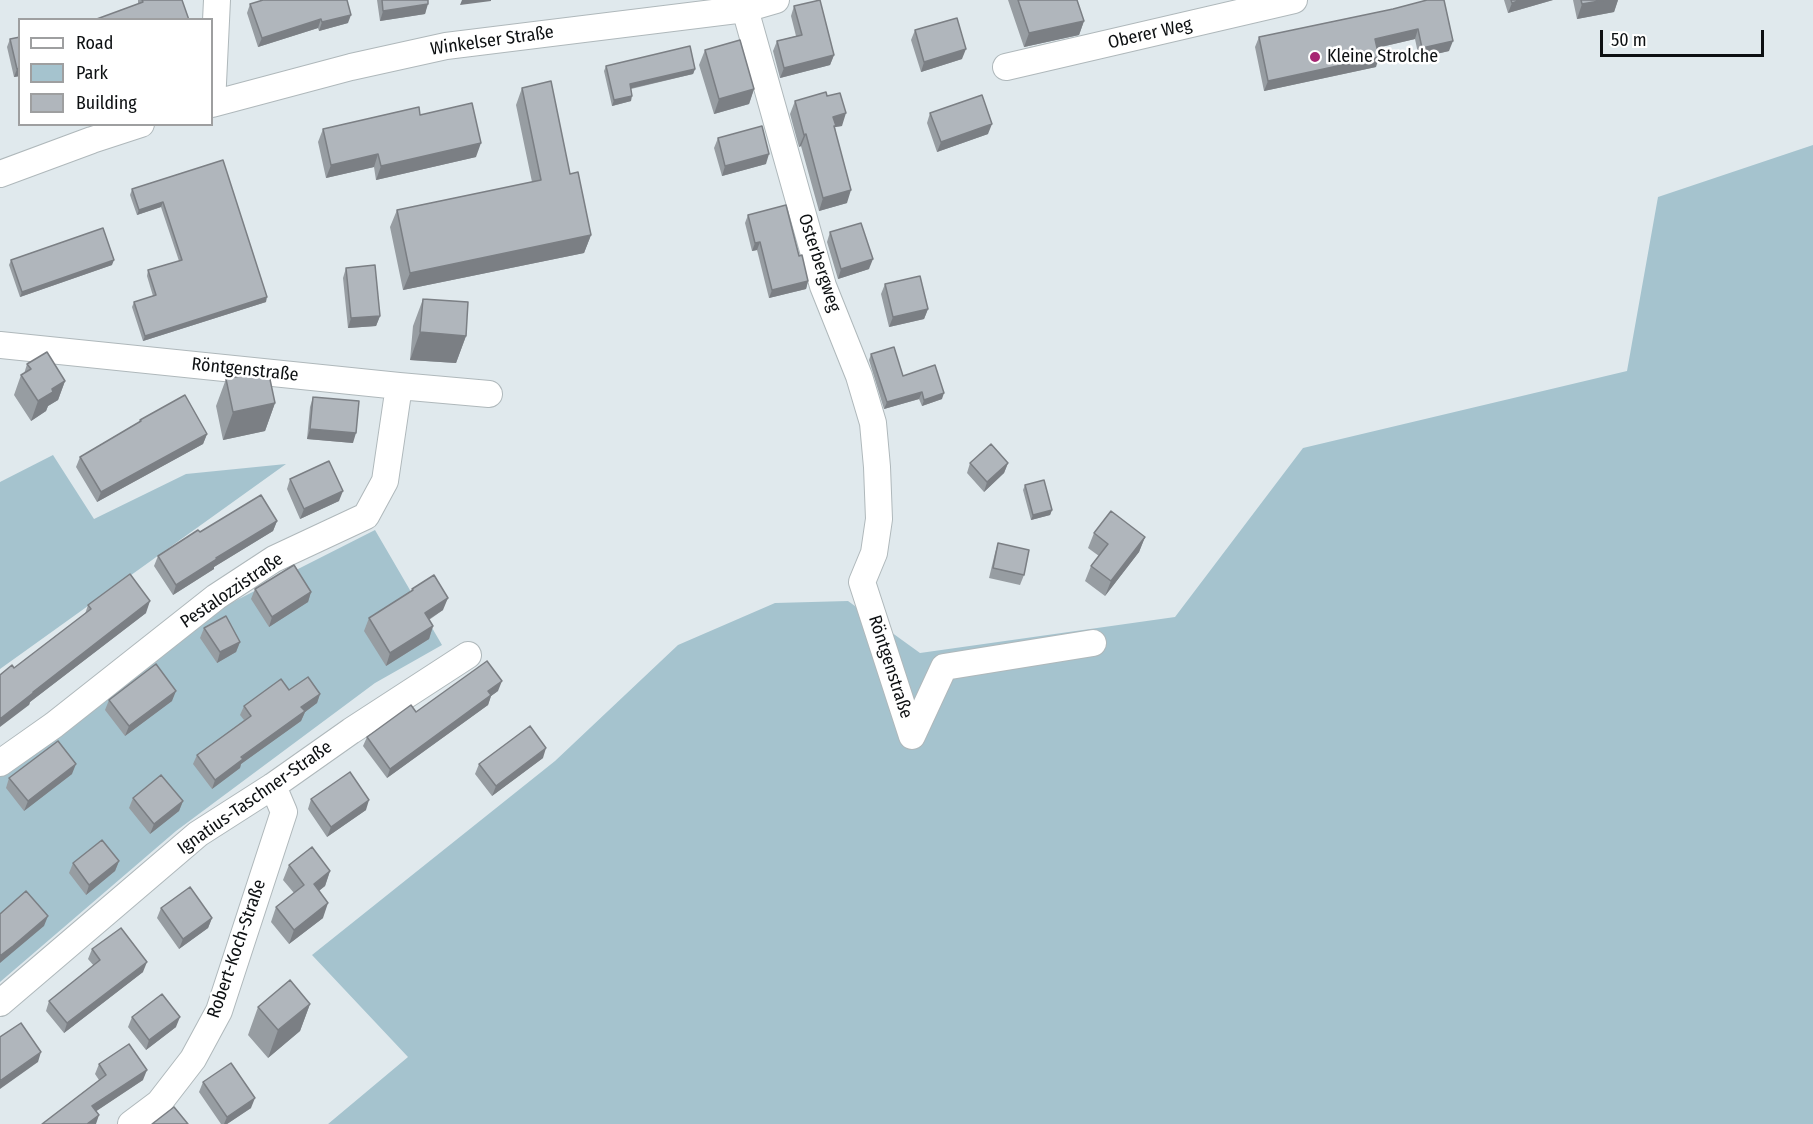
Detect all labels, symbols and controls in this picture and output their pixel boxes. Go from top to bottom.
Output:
street label: Oberer Weg [1106,14,1194,54]
legend [18,18,213,126]
scale bar [1603,18,1766,56]
street label: Winkelser Straße [429,22,555,60]
text: 50 m [1611,29,1647,51]
text: Road [76,32,113,54]
place label: Kleine Strolche [1327,46,1438,68]
marker: Kleine Strolche [1308,50,1322,64]
text: Park [76,62,108,84]
text: Building [76,92,137,114]
street label: Osterbergweg [793,211,845,315]
street label: Röntgenstraße [191,354,299,386]
street label: Pestalozzistraße [177,549,287,633]
street label: Röntgenstraße [863,613,917,721]
street label: Ignatius-Taschner-Straße [174,737,336,859]
street label: Robert-Koch-Straße [203,877,271,1021]

